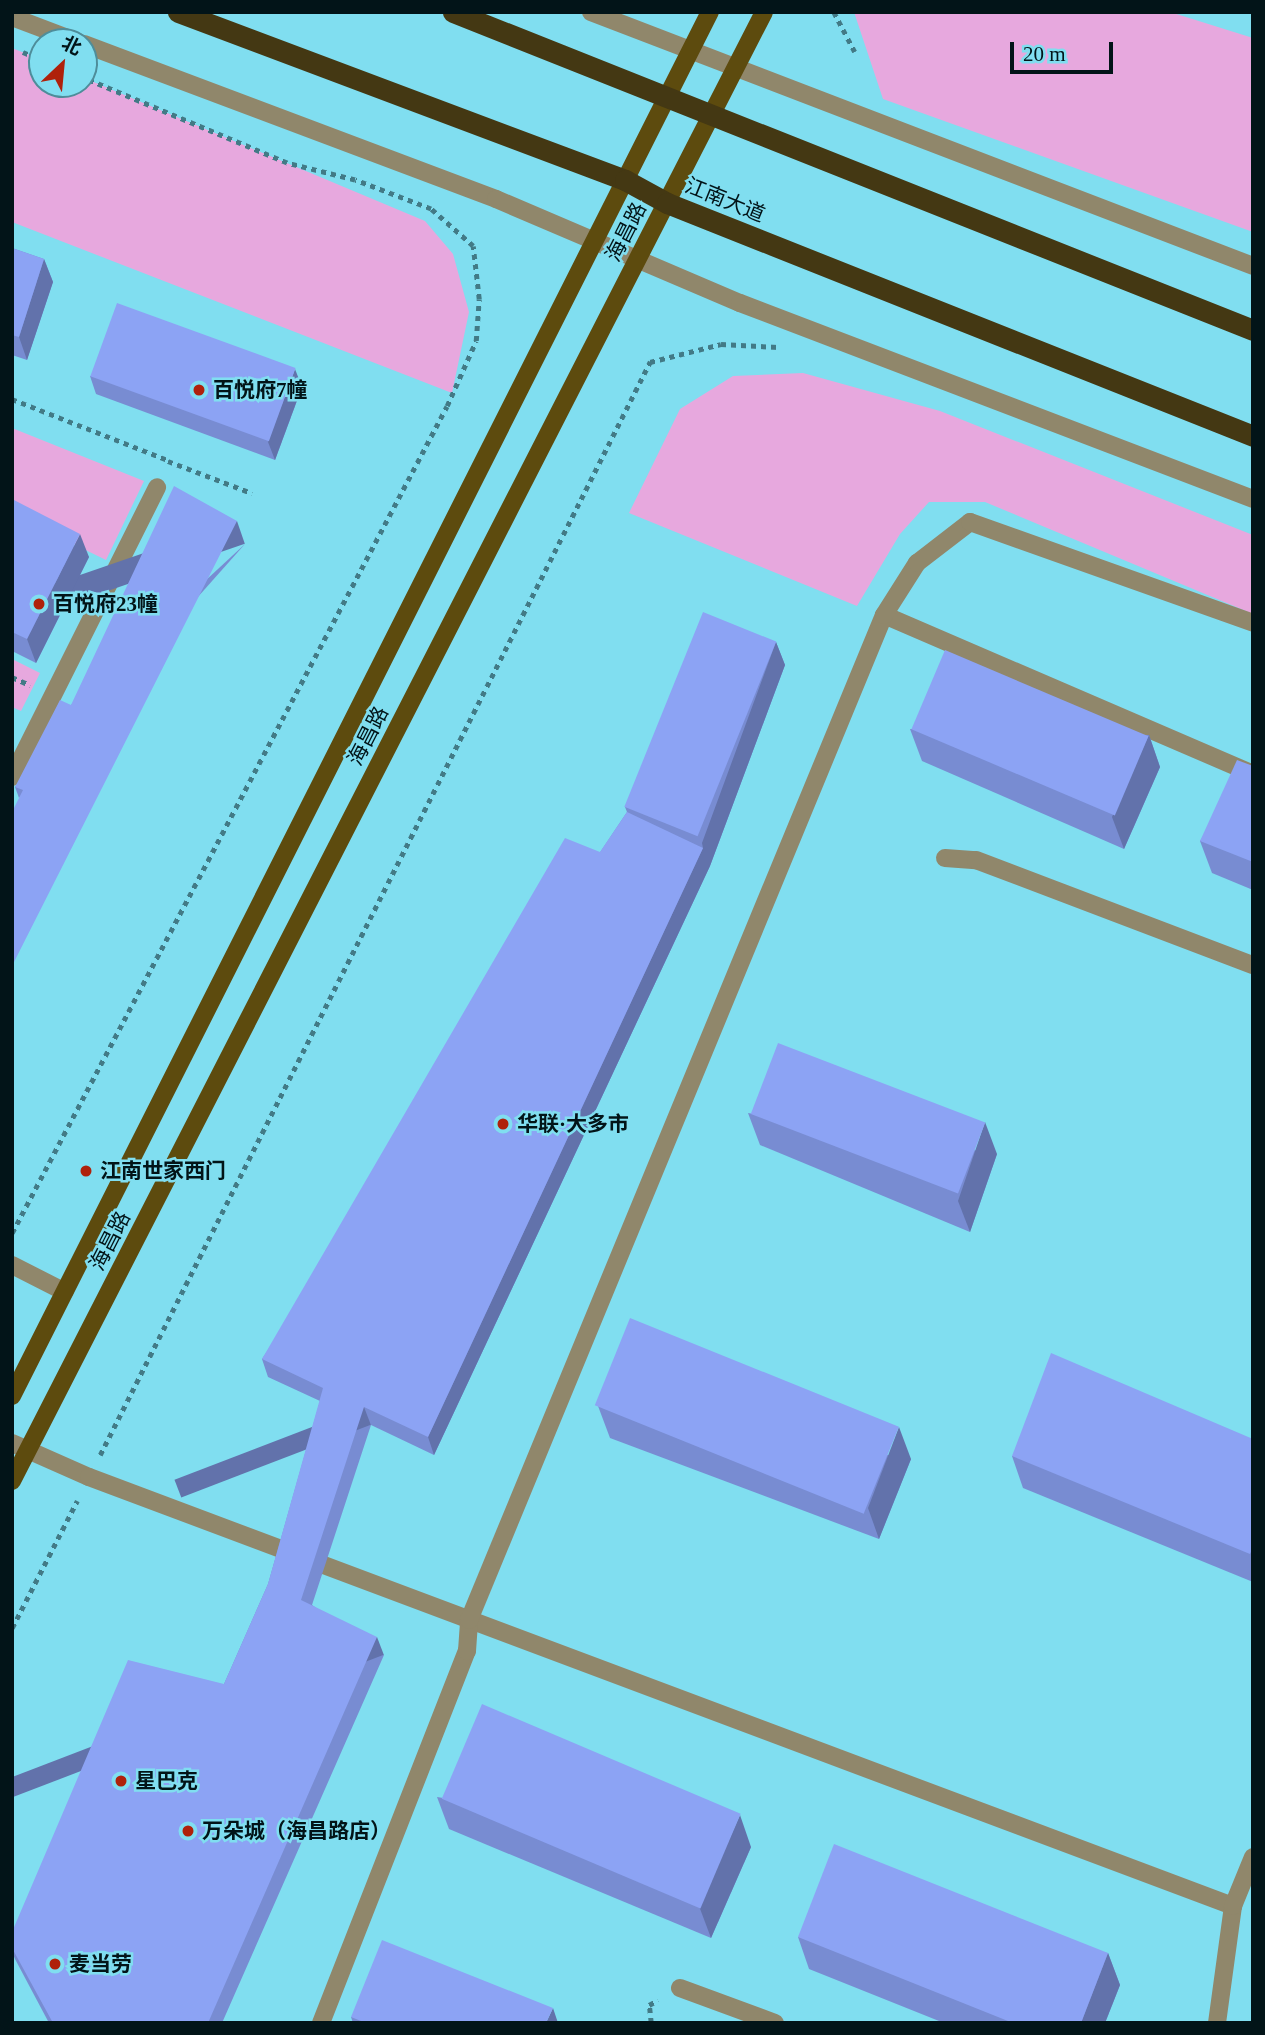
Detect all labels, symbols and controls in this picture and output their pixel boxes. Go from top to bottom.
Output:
north arrow [28,28,98,98]
scale bar [1013,28,1116,72]
text: 北 [58,32,85,59]
text: 20 m [1023,42,1066,66]
street label: 江南大道 [681,173,769,227]
street label: 海昌路 [600,198,652,266]
place label: 百悦府7幢 [213,377,307,403]
marker: 百悦府7幢 [191,382,207,398]
place label: 百悦府23幢 [53,591,158,617]
marker: 百悦府23幢 [31,596,47,612]
street label: 海昌路 [342,702,394,770]
place label: 华联·大多市 [517,1111,629,1137]
marker: 华联·大多市 [495,1116,511,1132]
place label: 江南世家西门 [100,1158,226,1184]
marker: 江南世家西门 [78,1163,94,1179]
street label: 海昌路 [84,1207,136,1275]
place label: 星巴克 [135,1768,198,1794]
marker: 星巴克 [113,1773,129,1789]
place label: 万朵城（海昌路店） [202,1818,391,1844]
marker: 万朵城（海昌路店） [180,1823,196,1839]
place label: 麦当劳 [69,1951,132,1977]
marker: 麦当劳 [47,1956,63,1972]

